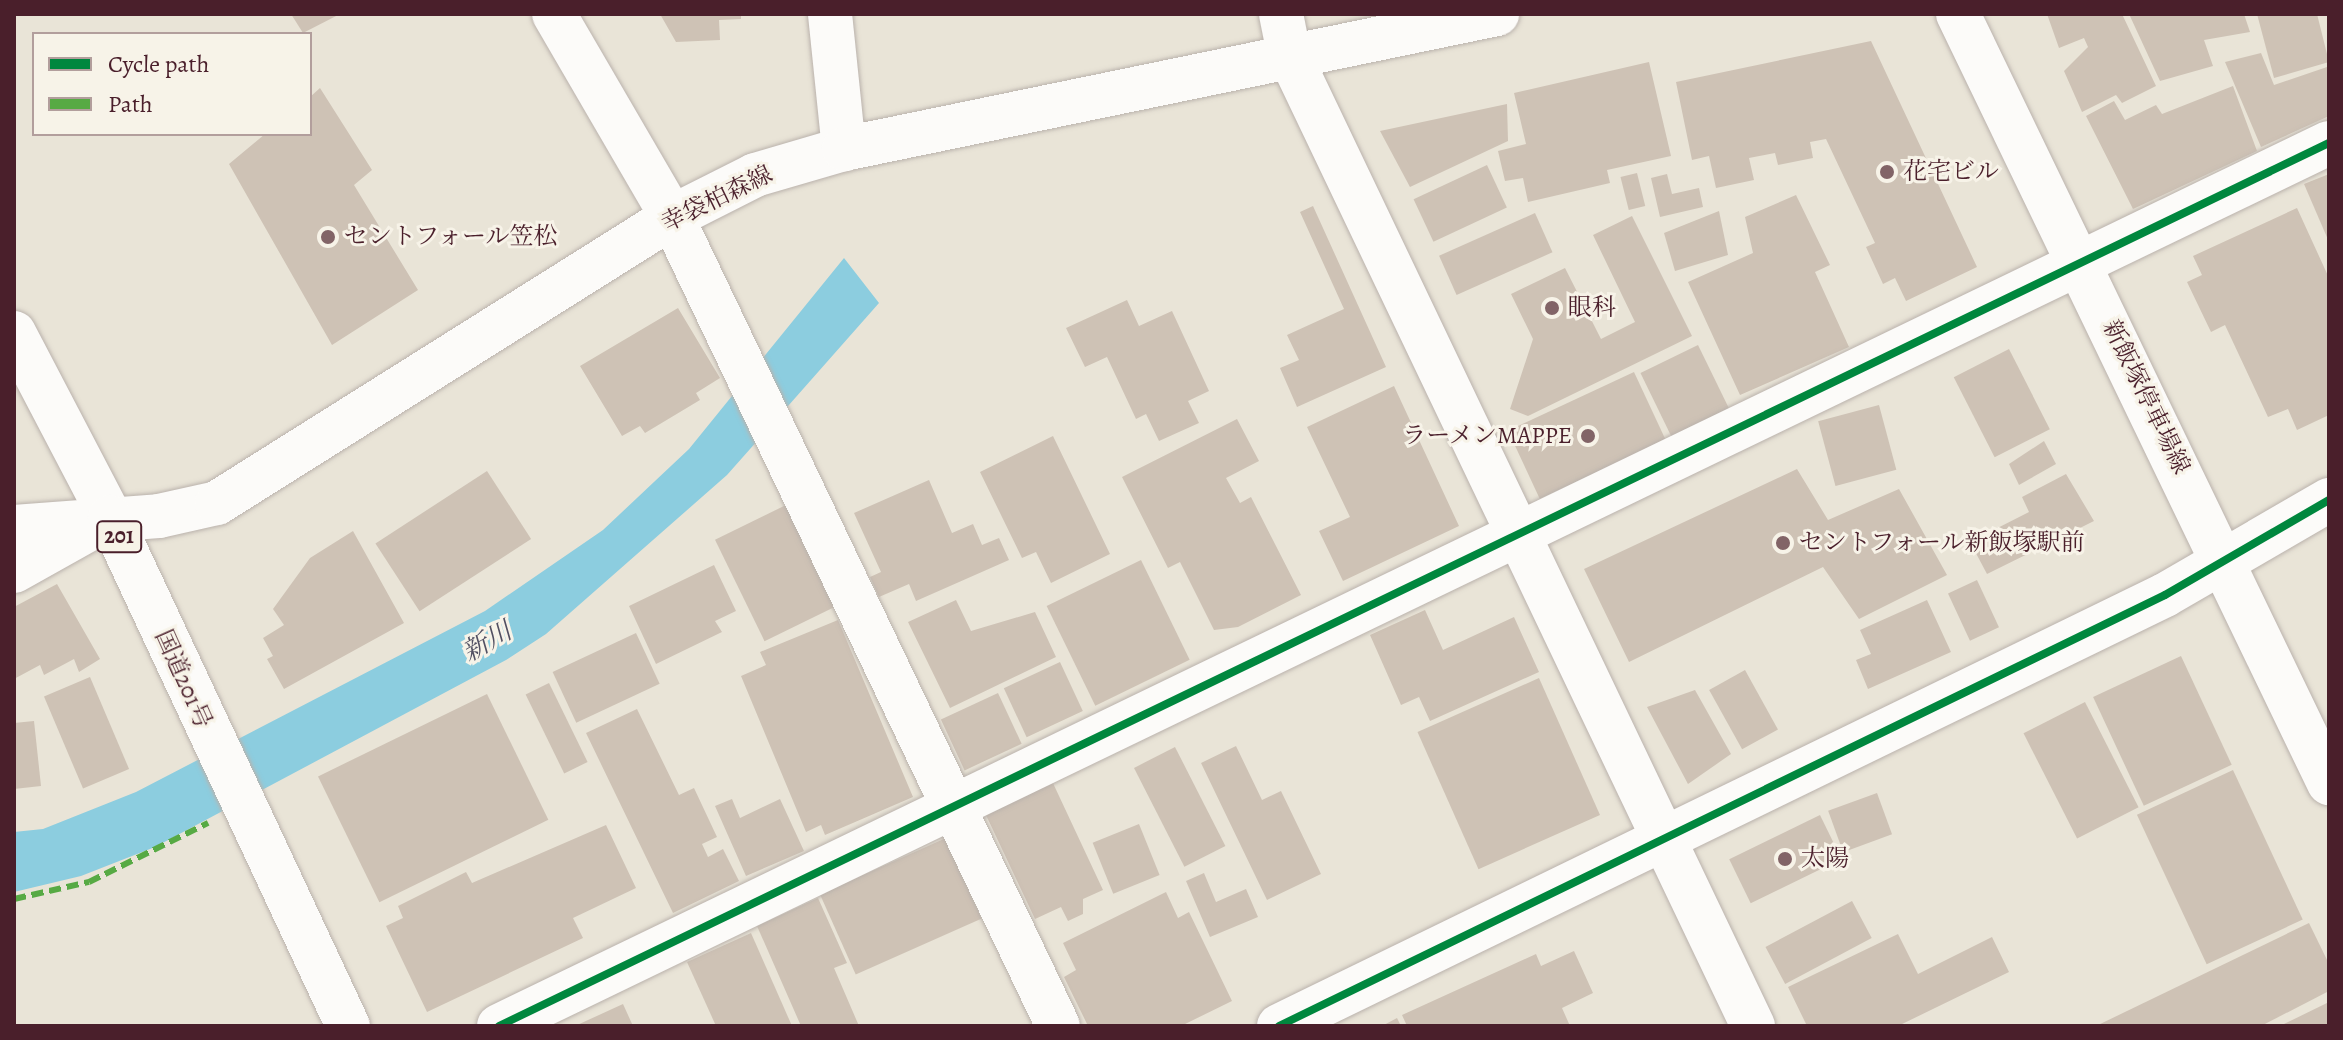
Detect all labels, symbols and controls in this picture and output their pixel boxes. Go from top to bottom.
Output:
legend [32,32,312,136]
text: Cycle path [108,48,209,80]
text: Path [108,88,153,120]
place label: 花宅ビル [1903,158,1999,186]
street label: 幸袋柏森線 [657,160,777,238]
marker: 花宅ビル [1878,163,1896,181]
place label: セントフォール笠松 [344,223,560,251]
marker: セントフォール笠松 [319,228,337,246]
place label: 眼科 [1568,294,1616,322]
marker: 眼科 [1543,299,1561,317]
street label: 新飯塚停車場線 [2096,315,2196,479]
place label: ラーメンMAPPE [1401,422,1572,450]
marker: ラーメンMAPPE [1579,427,1597,445]
road number: 201 [95,519,143,555]
place label: セントフォール新飯塚駅前 [1799,529,2087,557]
marker: セントフォール新飯塚駅前 [1774,534,1792,552]
water label: 新川 [457,615,517,669]
street label: 国道201号 [149,625,217,733]
place label: 太陽 [1801,845,1849,873]
marker: 太陽 [1776,850,1794,868]

